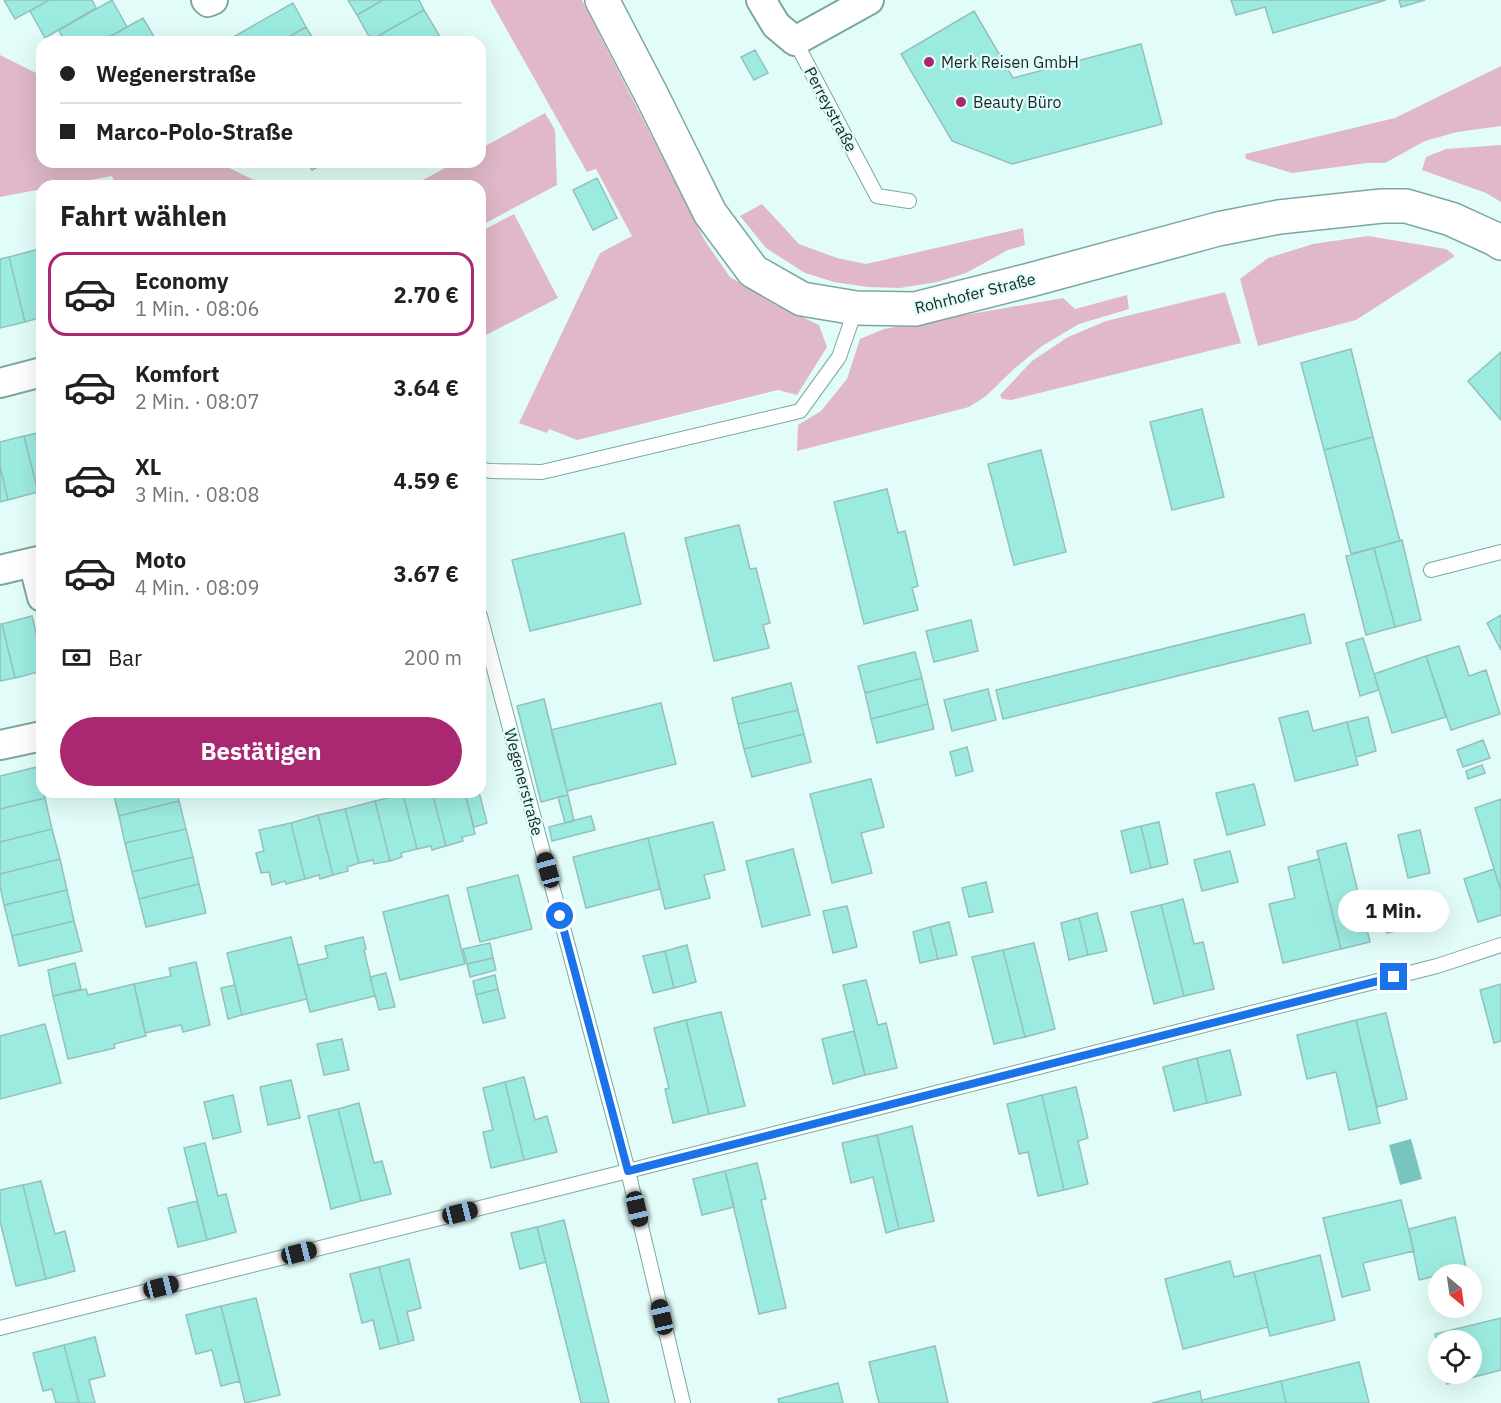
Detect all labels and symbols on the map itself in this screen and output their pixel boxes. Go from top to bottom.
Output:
place label: Merk Reisen GmbH [941,52,1079,72]
marker: Merk Reisen GmbH [922,55,936,69]
street label: Perreystraße [800,63,862,155]
place label: Beauty Büro [973,92,1062,112]
marker: Beauty Büro [954,95,968,109]
street label: Rohrhofer Straße [913,268,1038,318]
street label: Wegenerstraße [500,726,548,838]
car [535,850,561,890]
callout: 1 Min. [1338,890,1450,932]
route start [546,902,573,929]
route end [1380,963,1407,990]
car [624,1189,650,1229]
car [440,1200,480,1226]
car [279,1240,319,1266]
north arrow [1428,1264,1482,1318]
car [141,1274,181,1300]
car [649,1297,675,1337]

